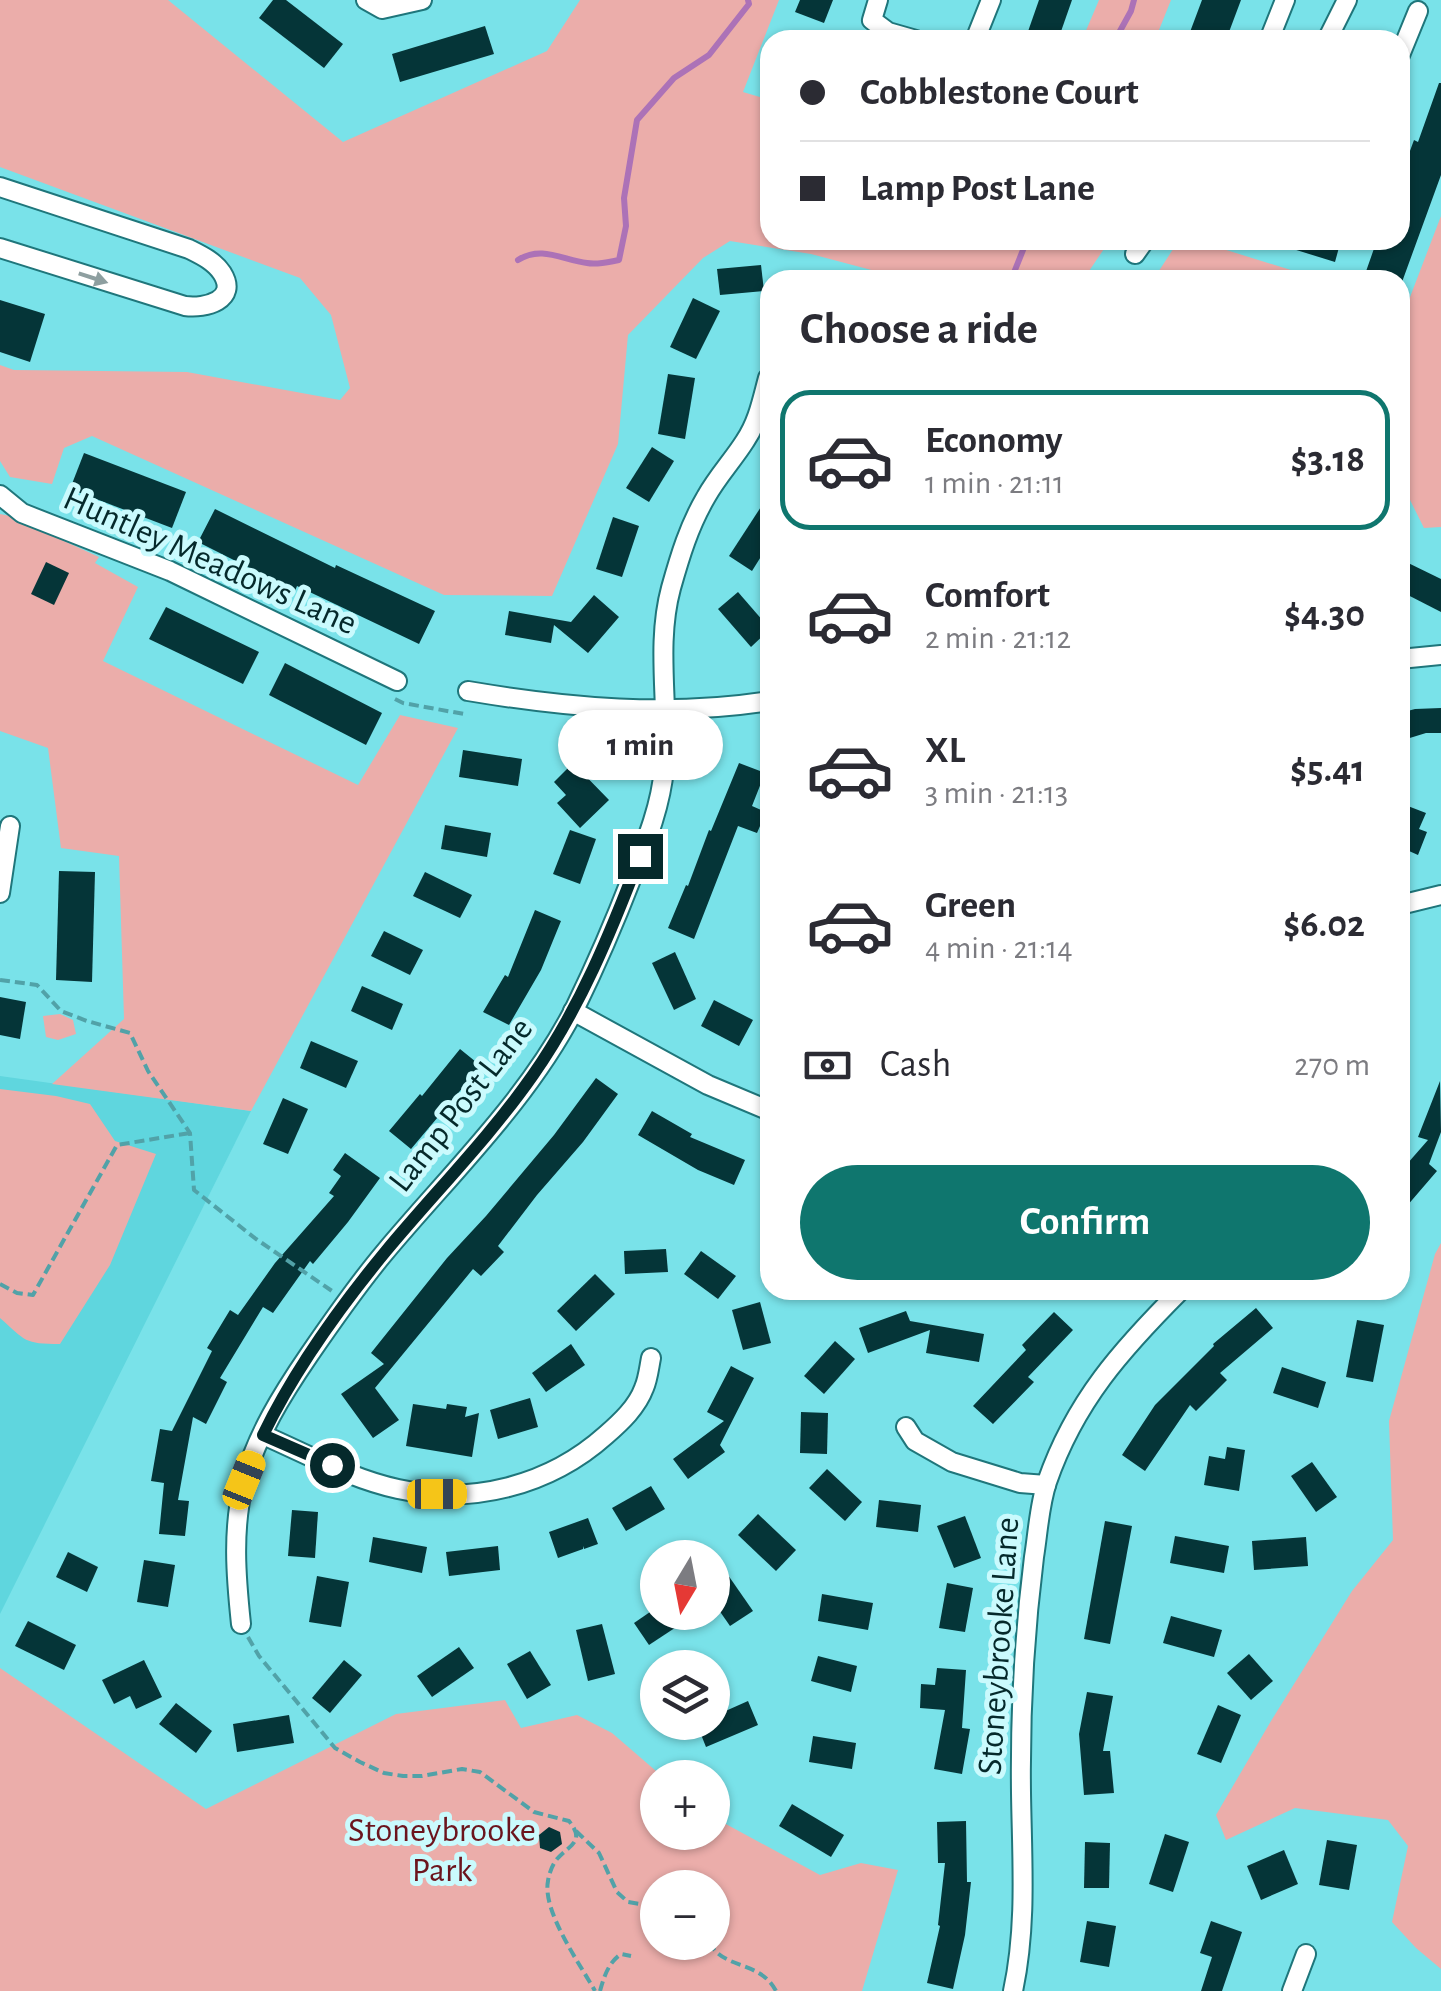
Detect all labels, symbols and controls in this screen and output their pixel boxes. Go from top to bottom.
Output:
text: Cobblestone Court [860,74,1139,112]
text: Lamp Post Lane [860,170,1095,208]
one-way arrow [78,272,108,287]
text: Choose a ride [800,307,1038,352]
icon: car [805,415,895,505]
text: Economy [925,422,1063,460]
text: $3.18 [1290,441,1365,479]
text: 1 min · 21:11 [925,467,1064,499]
street label: Huntley Meadows Lane [58,481,362,641]
icon: car [805,570,895,660]
text: Comfort [925,577,1050,615]
text: $4.30 [1284,596,1365,634]
text: 2 min · 21:12 [925,622,1071,654]
callout: 1 min [558,711,722,781]
icon: car [805,725,895,815]
text: 1 min [607,729,674,761]
text: XL [925,732,965,770]
text: $5.41 [1290,751,1365,789]
text: 3 min · 21:13 [925,777,1068,809]
route end [618,834,663,879]
icon: car [805,880,895,970]
text: Green [925,887,1016,925]
text: $6.02 [1283,906,1365,944]
text: 4 min · 21:14 [925,932,1073,964]
street label: Lamp Post Lane [382,1011,540,1199]
icon: cash [800,1038,855,1093]
text: Cash [880,1046,951,1084]
text: 270 m [1294,1049,1370,1081]
button: Confirm [800,1165,1370,1280]
route start [310,1443,355,1488]
car [219,1447,269,1513]
car [407,1479,467,1509]
street label: Stoneybrooke Lane [973,1516,1025,1776]
north arrow [640,1540,730,1630]
map controls [640,1540,730,1960]
button: layers [640,1650,730,1740]
button: + [640,1760,730,1850]
park label: Stoneybrooke Park [348,1813,536,1888]
button: − [640,1870,730,1960]

